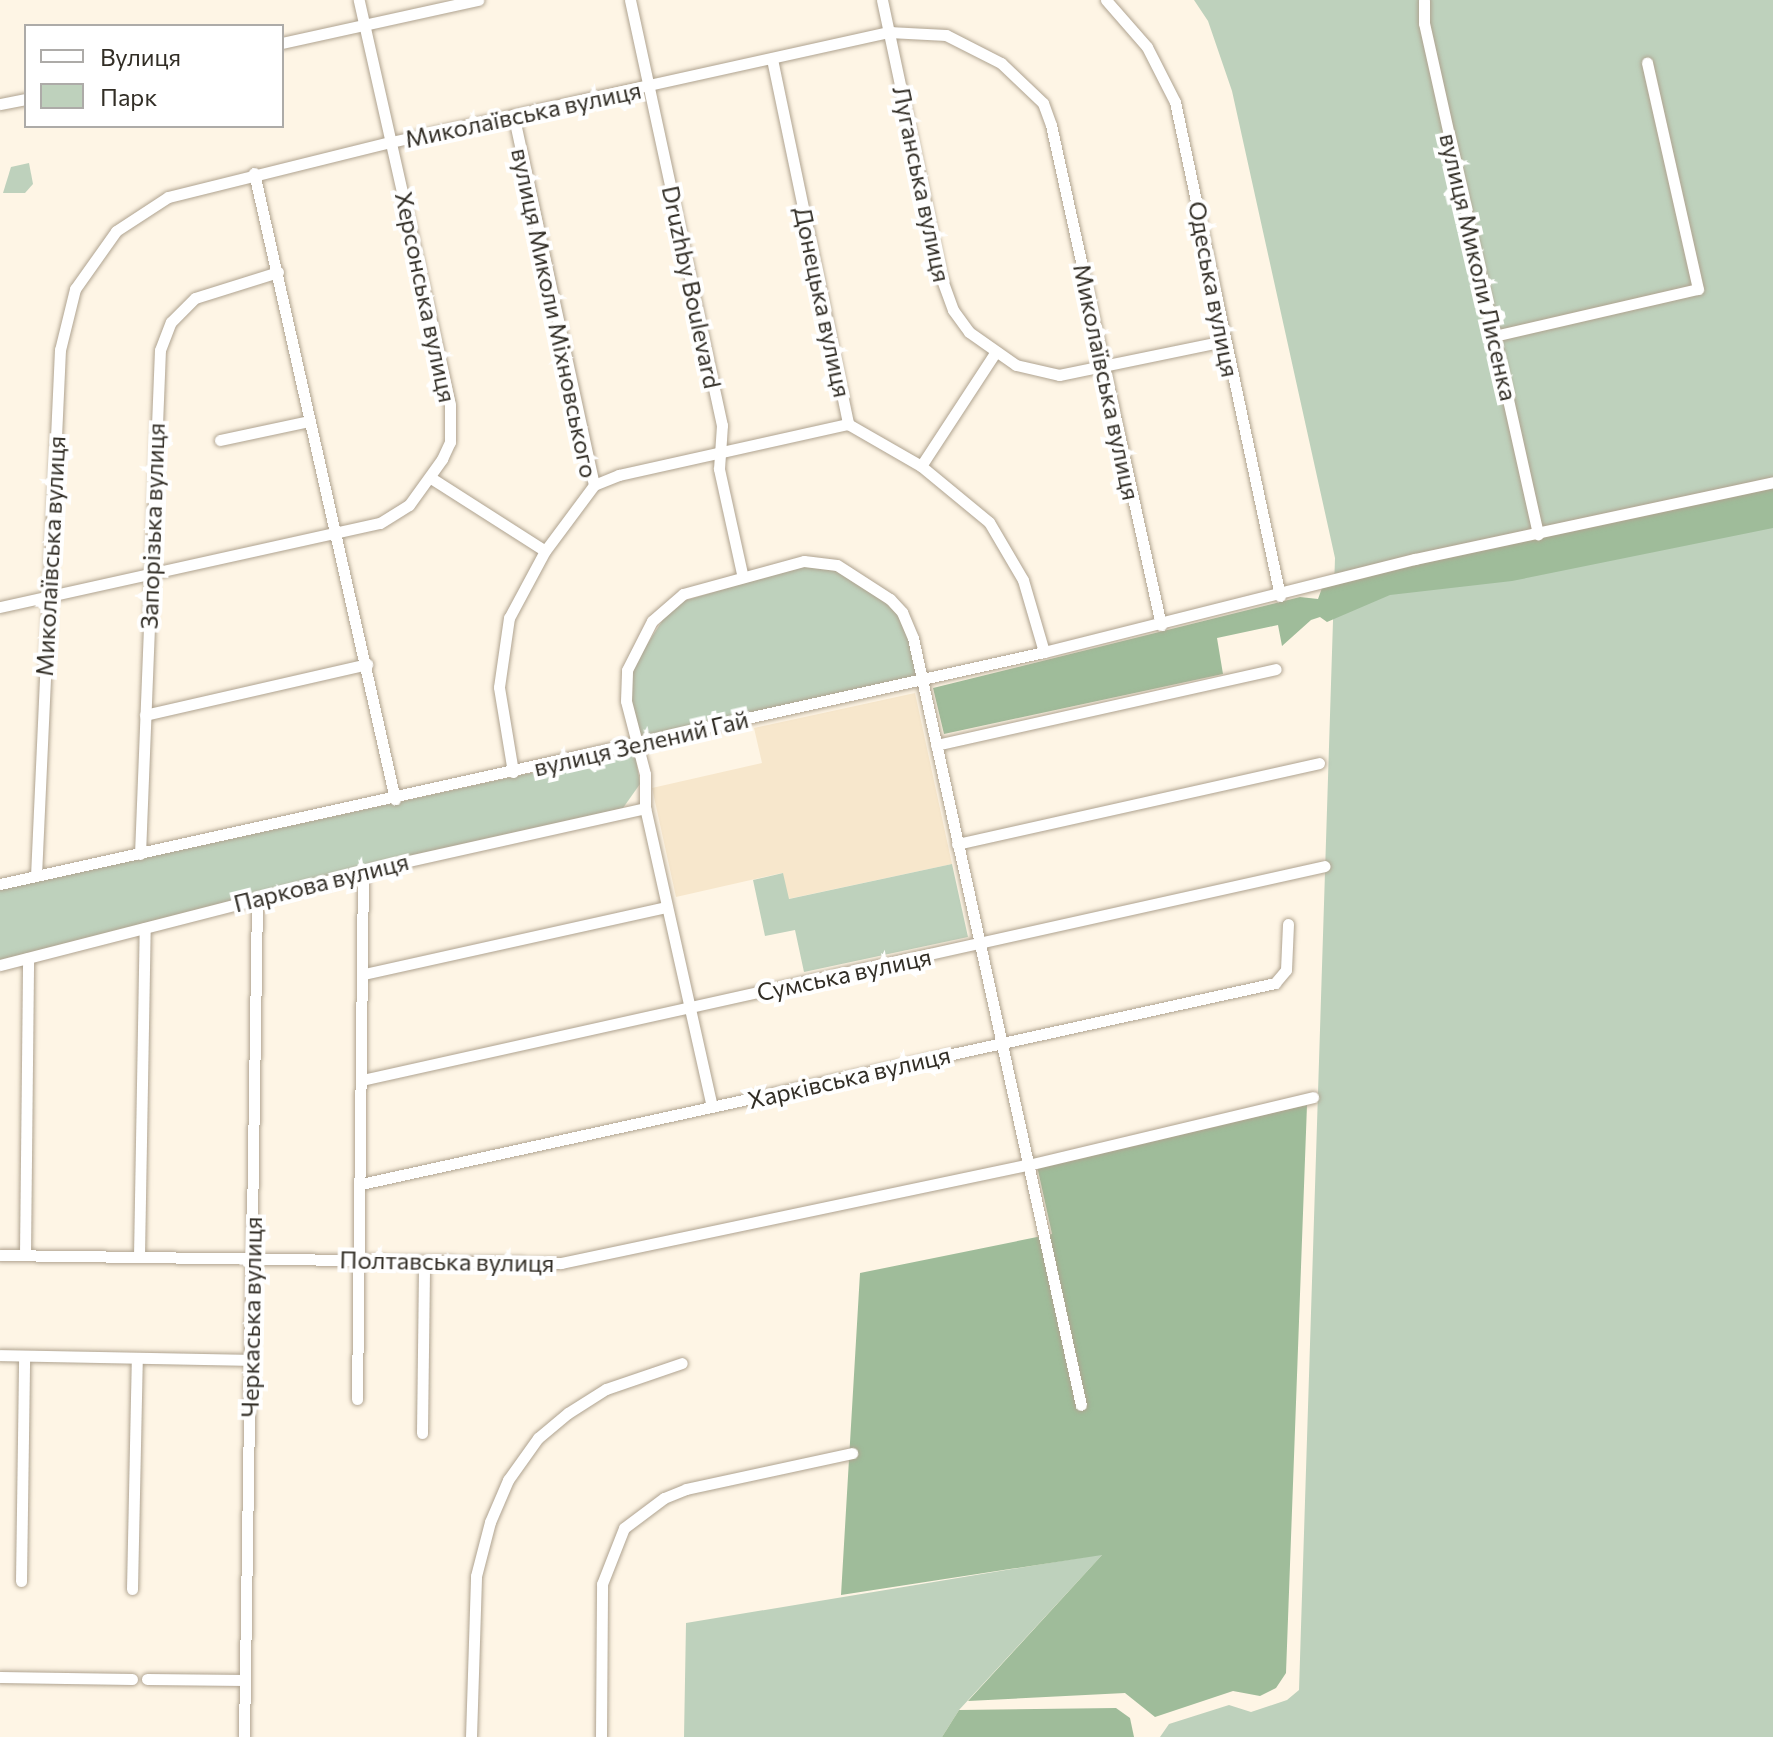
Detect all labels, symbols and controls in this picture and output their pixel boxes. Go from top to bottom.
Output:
legend [24,24,284,128]
text: Вулиця [100,42,181,71]
street label: Миколаївська вулиця [402,75,644,153]
text: Парк [100,82,157,111]
street label: Луганська вулиця [887,83,957,285]
street label: вулиця Миколи Лисенка [1434,130,1524,404]
street label: вулиця Миколи Міхновського [506,145,604,481]
street label: Druzhby Boulevard [656,183,728,391]
street label: Херсонська вулиця [390,189,462,405]
street label: Одеська вулиця [1183,199,1245,379]
street label: Донецька вулиця [789,204,857,400]
street label: Миколаївська вулиця [1068,261,1146,503]
street label: Запорізька вулиця [134,422,170,630]
street label: Миколаївська вулиця [29,435,71,677]
street label: вулиця Зелений Гай [531,704,751,782]
street label: Паркова вулиця [231,846,411,918]
street label: Сумська вулиця [754,941,934,1007]
street label: Харківська вулиця [745,1040,953,1114]
street label: Черкаська вулиця [235,1216,267,1418]
street label: Полтавська вулиця [339,1245,555,1277]

